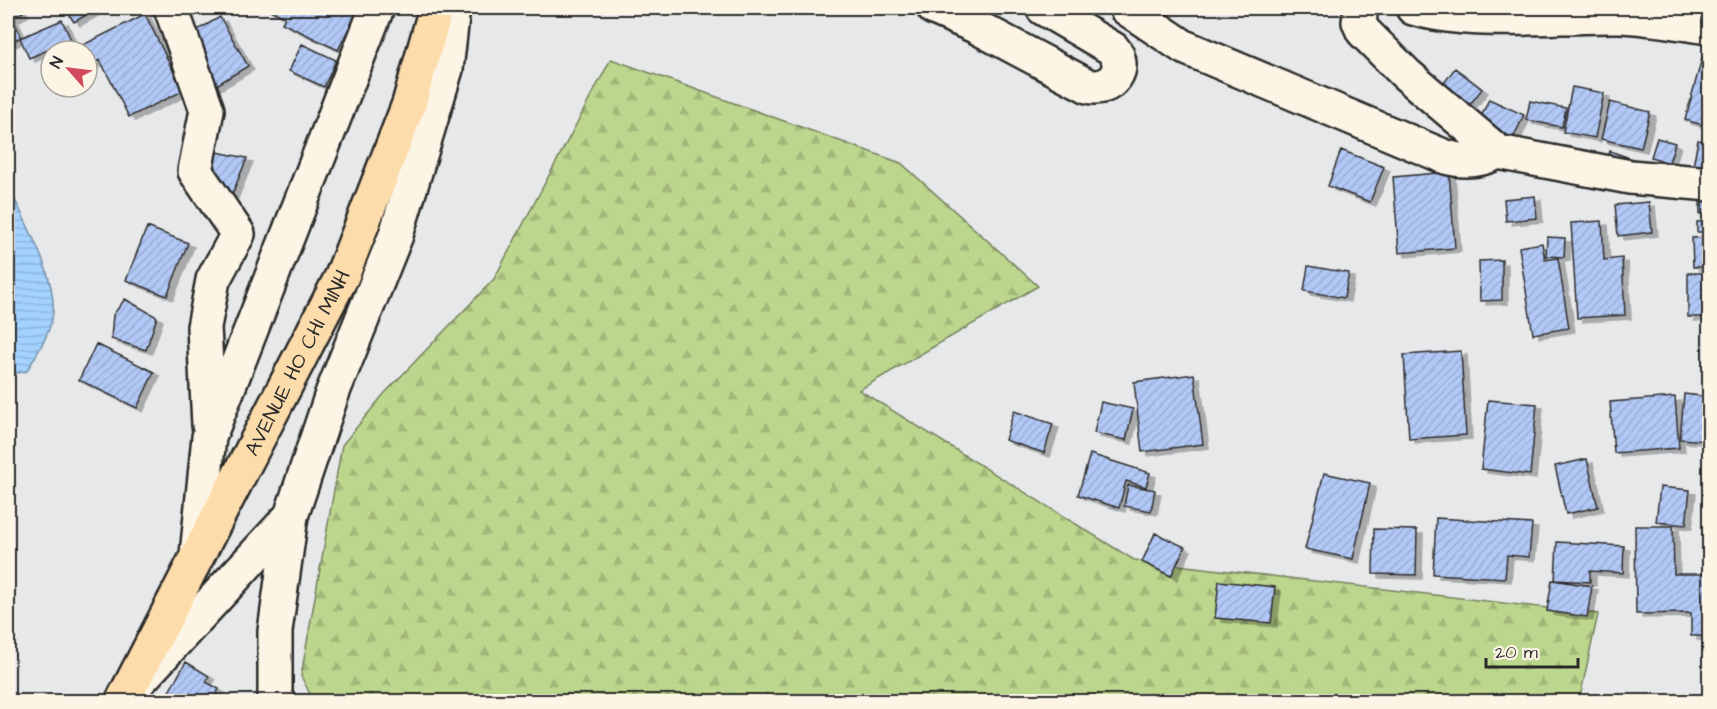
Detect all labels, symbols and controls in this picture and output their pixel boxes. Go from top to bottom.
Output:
north arrow [39,39,99,99]
text: N [45,53,69,72]
street label: AVENUE HO CHI MINH [237,264,358,461]
scale bar [1486,631,1578,669]
text: 20 m [1495,640,1538,665]

